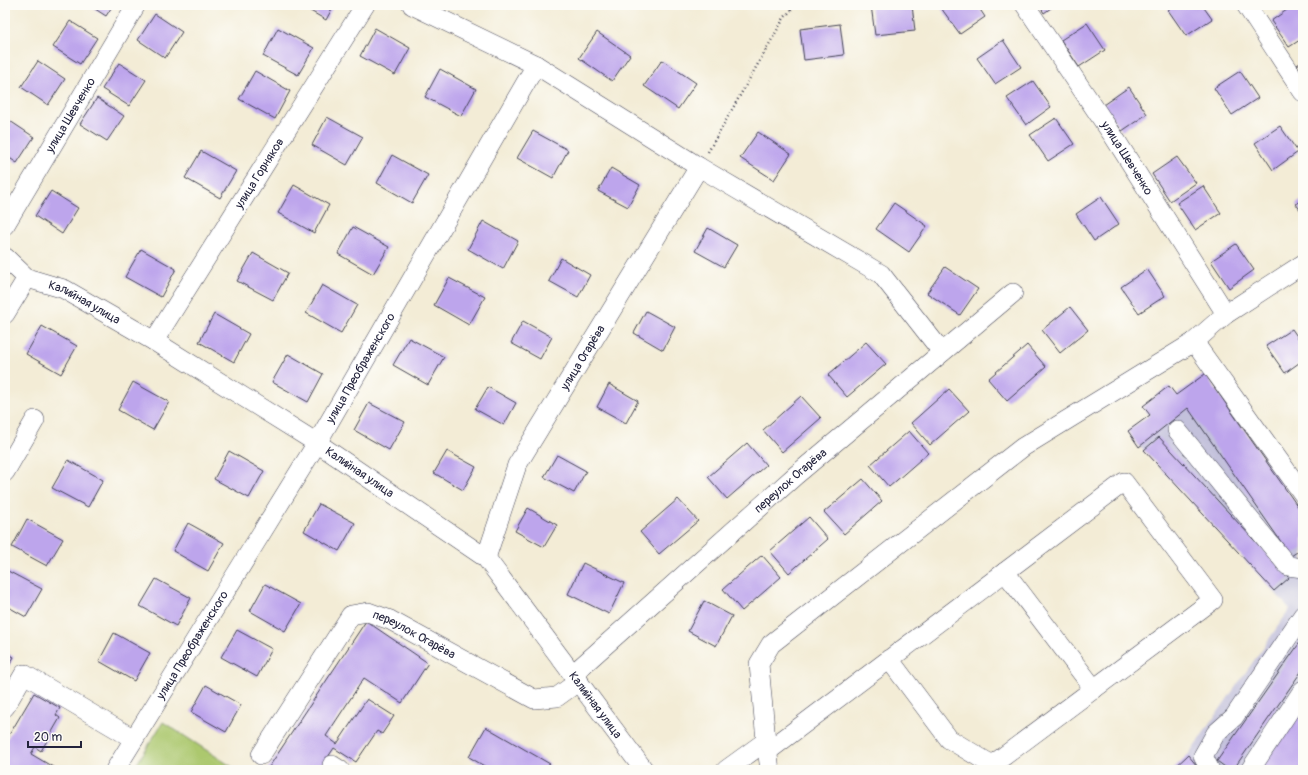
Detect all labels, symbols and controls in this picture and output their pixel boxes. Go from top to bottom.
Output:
street label: улица Шевченко [42,74,99,156]
street label: улица Шевченко [1097,117,1157,198]
street label: улица Горняков [231,135,287,212]
street label: Калийная улица [47,277,123,328]
street label: улица Преображенского [322,310,398,427]
street label: улица Огарёва [557,322,608,394]
street label: Калийная улица [323,444,397,501]
street label: переулок Огарёва [751,445,830,516]
street label: улица Преображенского [153,587,232,703]
street label: переулок Огарёва [371,607,458,662]
street label: Калийная улица [566,669,626,742]
scale bar [28,723,81,749]
text: 20 m [34,730,63,745]

